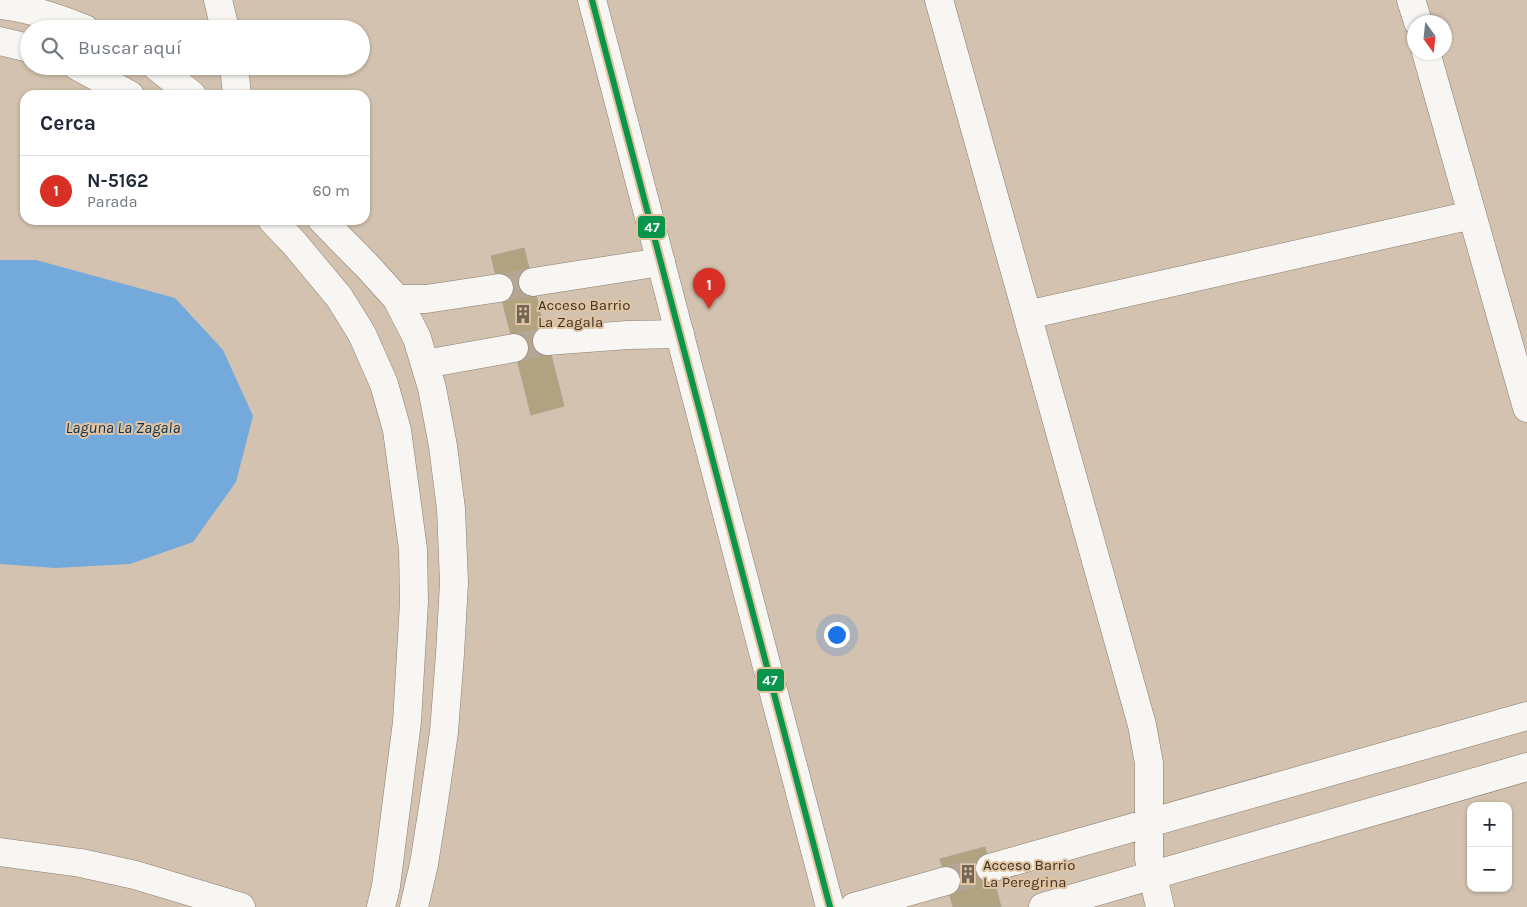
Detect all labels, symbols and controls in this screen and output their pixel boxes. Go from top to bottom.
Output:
north arrow [1407,15,1452,60]
search box [20,20,370,75]
icon: search [38,34,66,62]
text: Buscar aquí [78,37,182,59]
text: Cerca [40,111,96,135]
text: N-5162 [87,170,149,192]
text: 1 [53,181,59,200]
text: 60 m [313,181,350,200]
text: Parada [87,192,138,211]
line badge: 47 [637,215,666,239]
text: 47 [644,219,660,236]
pin: 1 [693,268,725,309]
place label: Acceso Barrio La Zagala [538,296,631,331]
building icon: Acceso Barrio La Zagala [512,303,534,325]
water label: Laguna La Zagala [66,418,180,437]
your location [824,622,850,648]
line badge: 47 [756,668,785,692]
text: 47 [762,672,778,689]
map controls [1467,802,1512,892]
button: + [1467,802,1512,847]
button: − [1467,847,1512,892]
place label: Acceso Barrio La Peregrina [983,856,1076,891]
building icon: Acceso Barrio La Peregrina [957,863,979,885]

